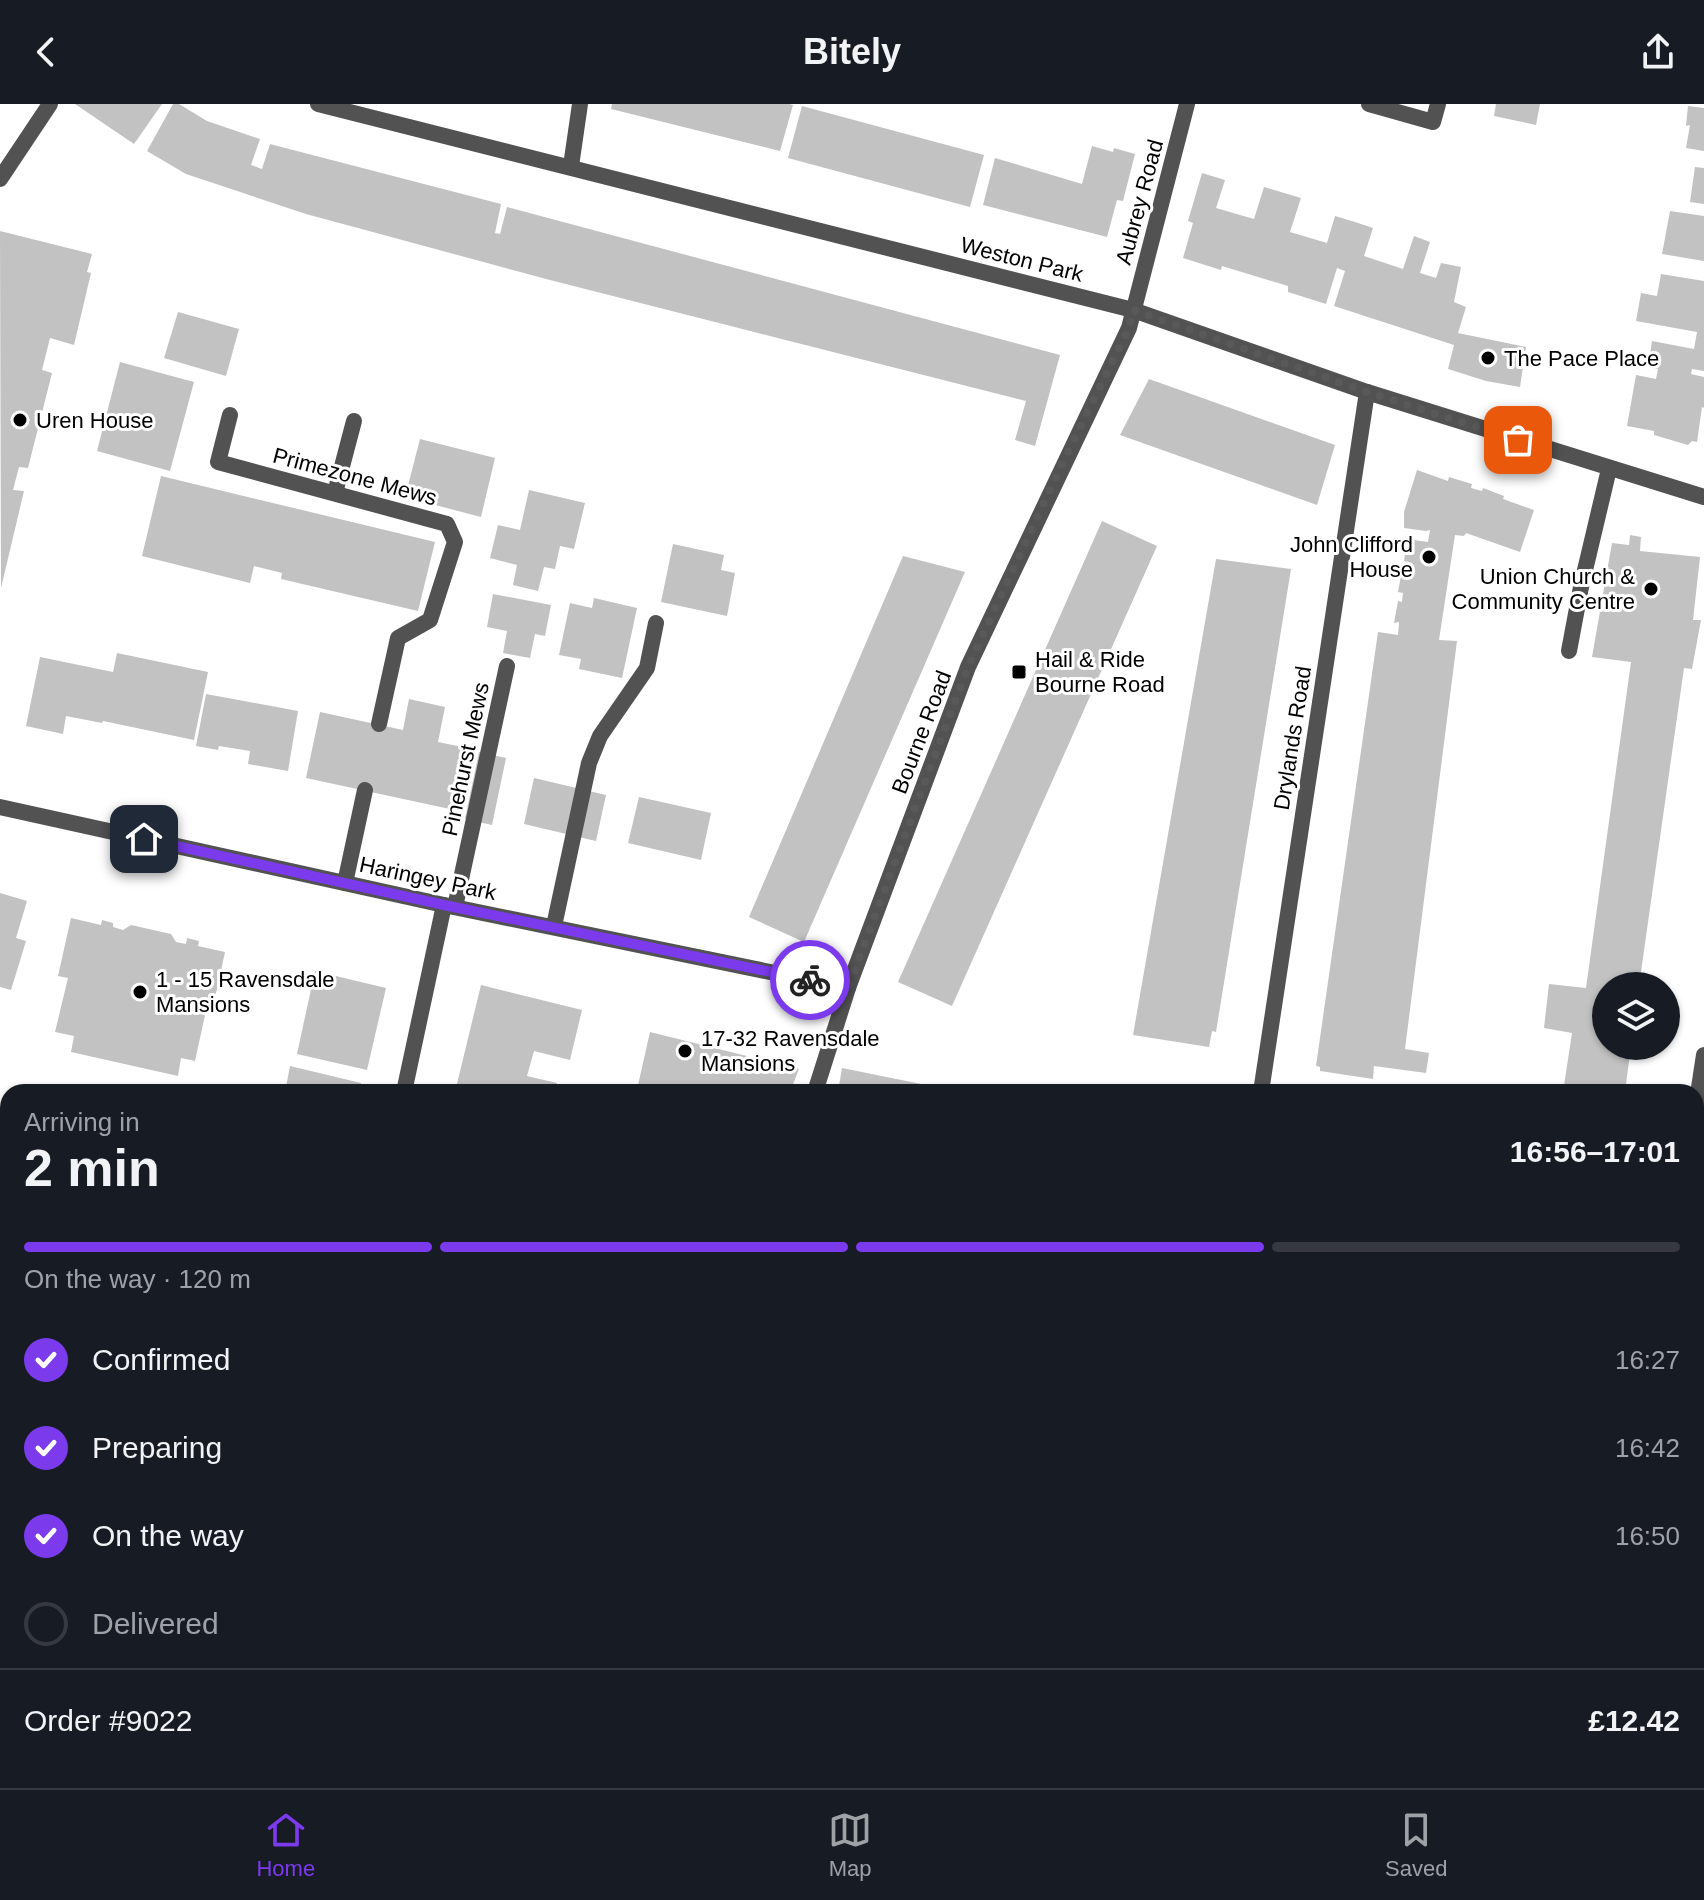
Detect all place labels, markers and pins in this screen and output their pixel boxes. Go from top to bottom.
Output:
place label: The Pace Place [1504,346,1659,371]
marker: The Pace Place [1479,349,1497,367]
pin [1484,406,1552,474]
place label: Uren House [36,408,153,433]
marker: Uren House [11,411,29,429]
place label: John Clifford House [1290,532,1413,582]
marker: John Clifford House [1420,548,1438,566]
place label: Union Church & Community Centre [1452,564,1635,614]
marker: Union Church & Community Centre [1642,580,1660,598]
place label: Hail & Ride Bourne Road [1035,647,1165,697]
marker: Hail & Ride Bourne Road [1010,663,1028,681]
pin [110,805,178,873]
place label: 1 - 15 Ravensdale Mansions [156,967,335,1017]
marker: 1 - 15 Ravensdale Mansions [131,983,149,1001]
place label: 17-32 Ravensdale Mansions [701,1026,880,1076]
marker: 17-32 Ravensdale Mansions [676,1042,694,1060]

